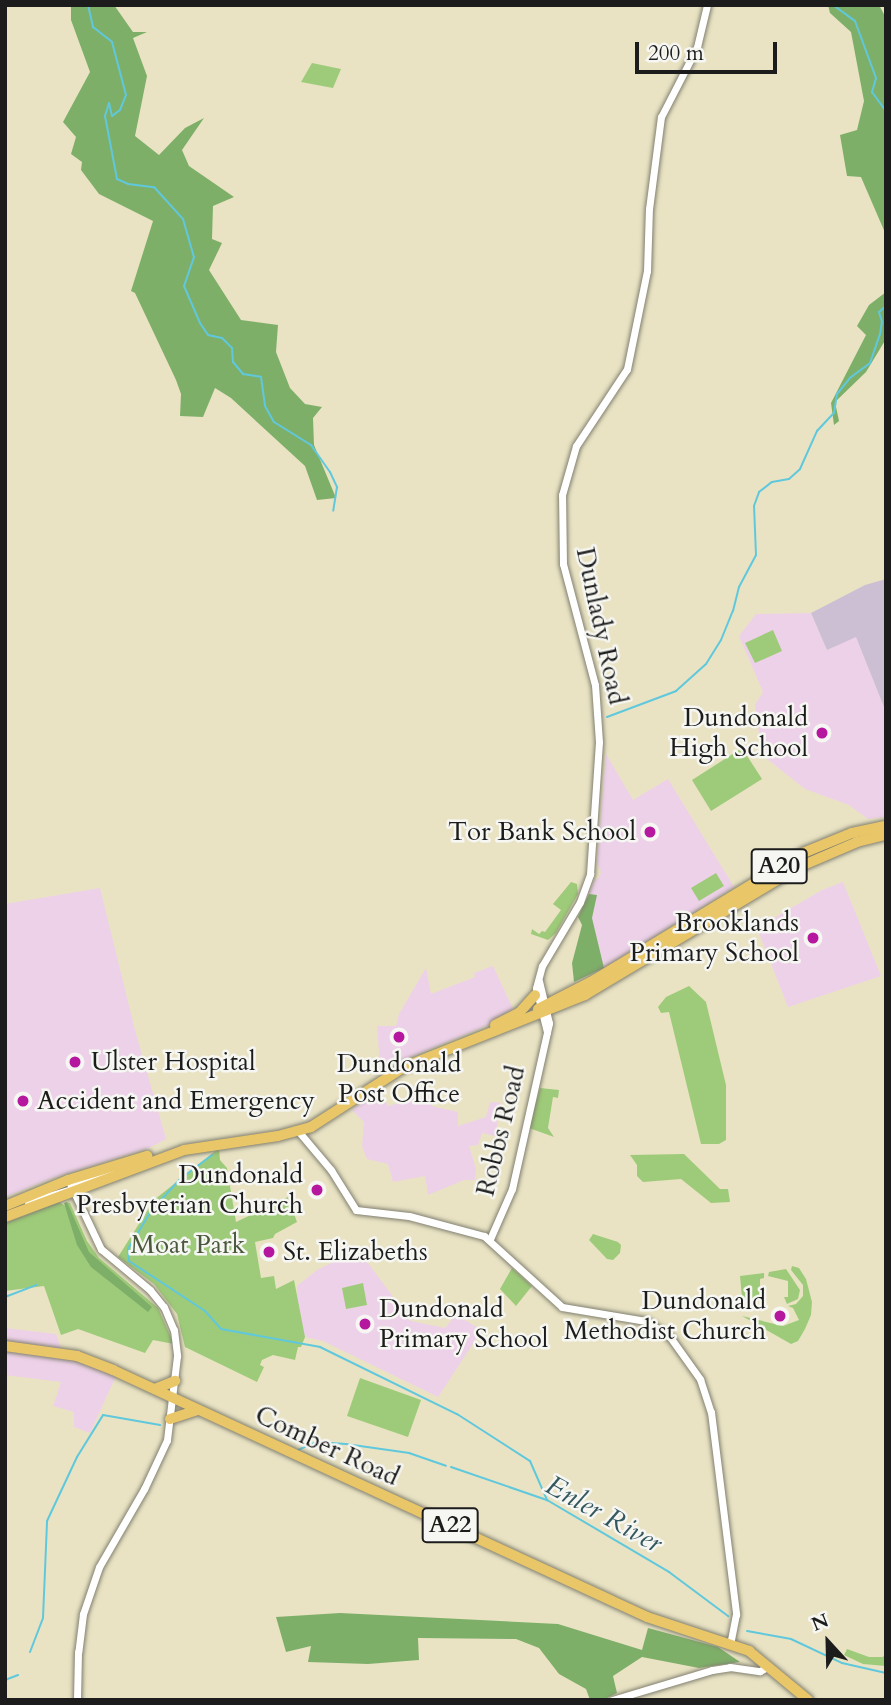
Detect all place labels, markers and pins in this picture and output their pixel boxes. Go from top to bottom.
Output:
place label: Dundonald High School [669,702,808,764]
marker: Dundonald High School [814,725,830,741]
place label: Tor Bank School [448,816,636,848]
marker: Tor Bank School [642,824,658,840]
place label: Brooklands Primary School [630,907,799,968]
marker: Brooklands Primary School [805,930,821,946]
marker: Dundonald Post Office [391,1029,407,1045]
place label: Ulster Hospital [91,1046,256,1078]
place label: Dundonald Post Office [337,1048,461,1110]
marker: Ulster Hospital [65,1052,85,1072]
place label: Accident and Emergency [37,1085,315,1117]
marker: Accident and Emergency [15,1093,31,1109]
place label: Dundonald Presbyterian Church [76,1159,303,1220]
marker: Dundonald Presbyterian Church [309,1182,325,1198]
place label: St. Elizabeths [283,1236,428,1268]
marker: St. Elizabeths [261,1244,277,1260]
place label: Dundonald Methodist Church [564,1285,766,1346]
place label: Dundonald Primary School [379,1293,548,1354]
marker: Dundonald Methodist Church [772,1308,788,1324]
marker: Dundonald Primary School [357,1316,373,1332]

